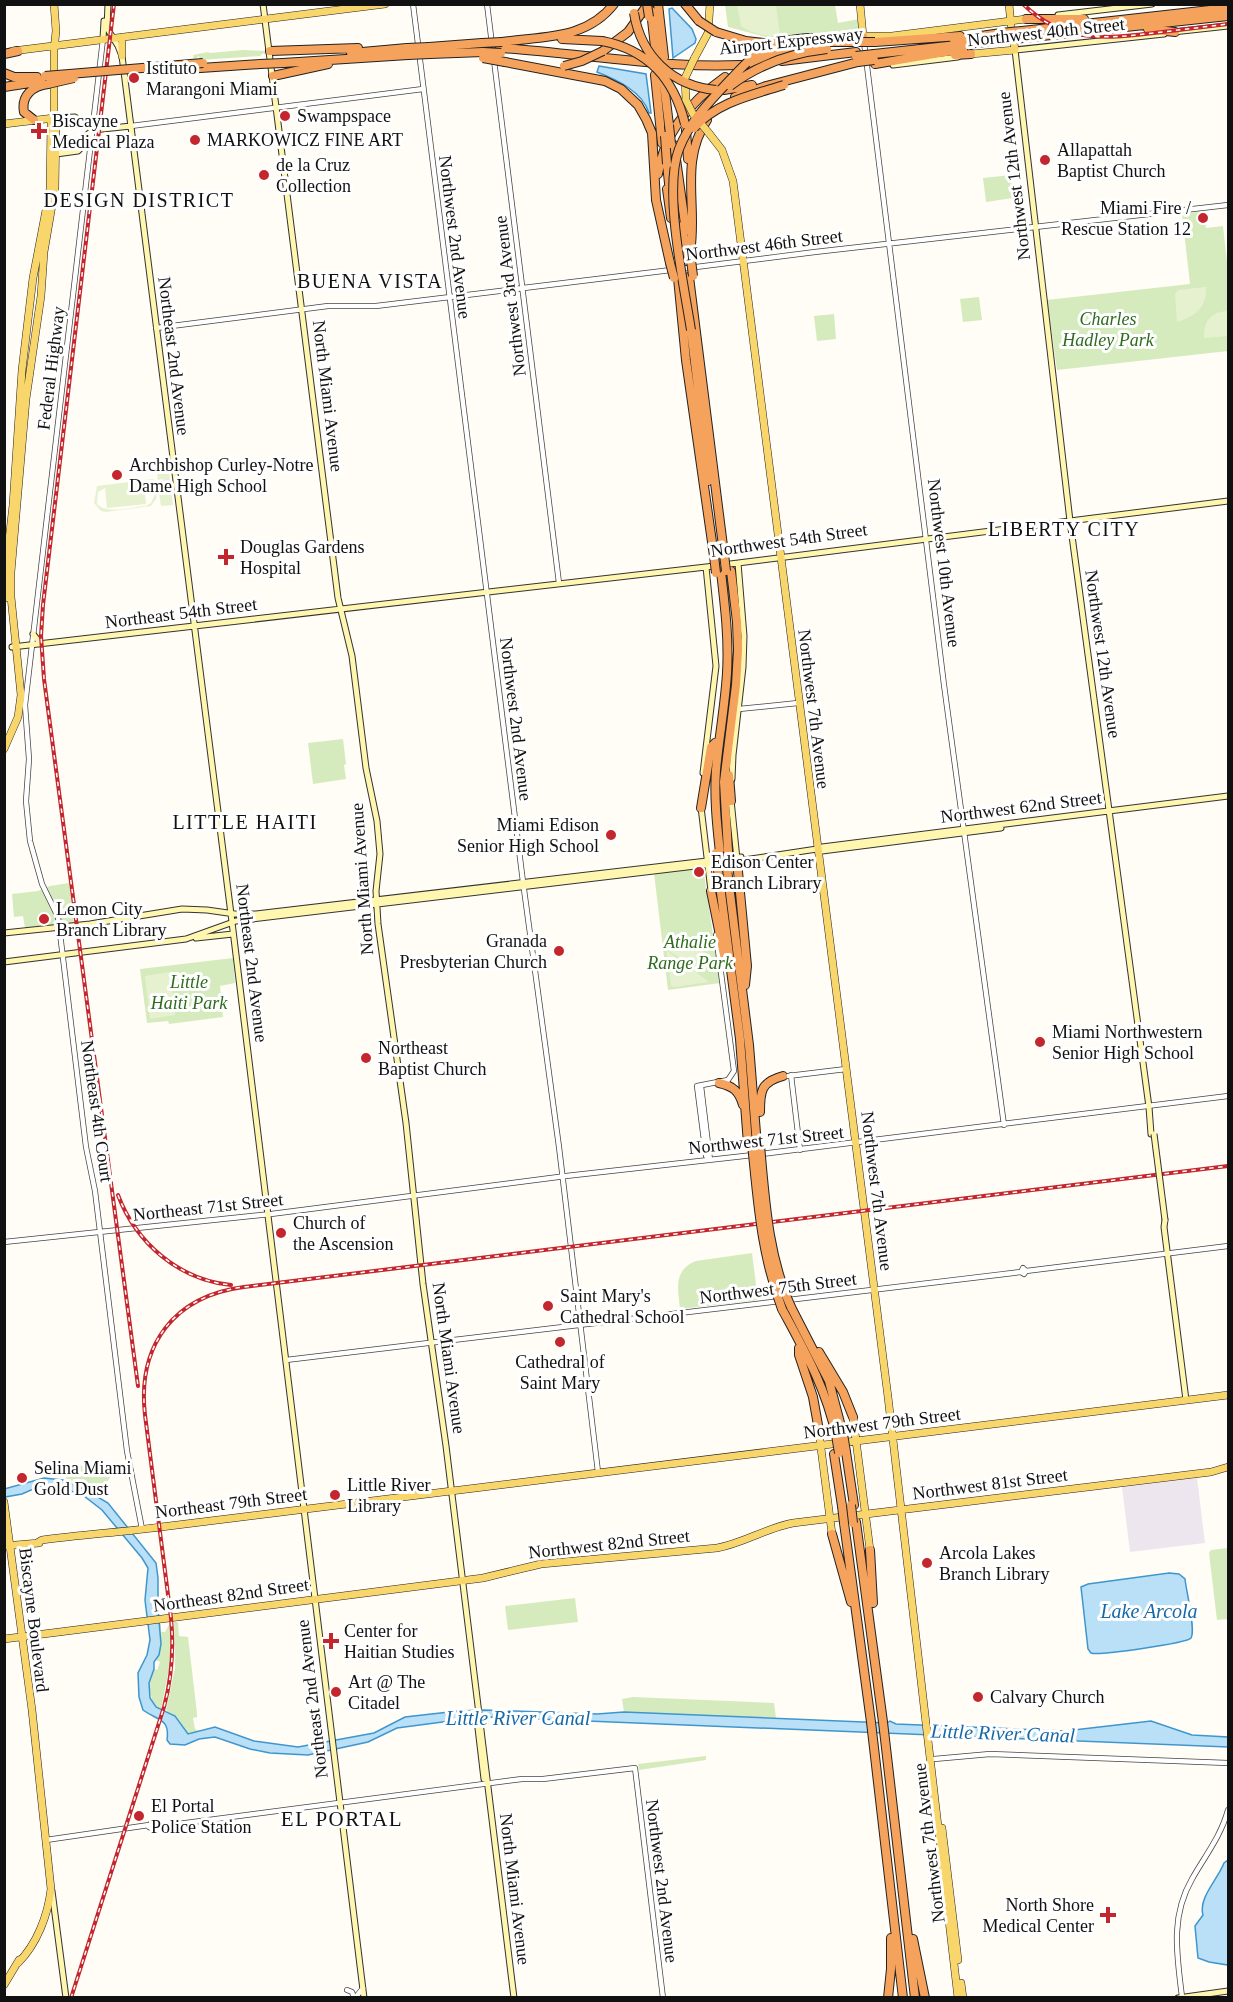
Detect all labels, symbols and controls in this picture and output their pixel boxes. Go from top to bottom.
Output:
street label: Northwest 40th Street [966,14,1126,50]
street label: Airport Expressway [718,24,864,58]
place label: Istituto Marangoni Miami [146,58,277,99]
marker: Istituto Marangoni Miami [127,71,141,85]
street label: Northwest 12th Avenue [994,91,1034,261]
place label: Swampspace [297,106,391,126]
marker: Swampspace [278,109,292,123]
place label: Biscayne Medical Plaza [52,111,154,152]
marker: Biscayne Medical Plaza [30,122,48,140]
place label: MARKOWICZ FINE ART [207,130,403,150]
marker: MARKOWICZ FINE ART [188,133,202,147]
place label: Allapattah Baptist Church [1057,140,1166,181]
marker: Allapattah Baptist Church [1038,153,1052,167]
street label: Northwest 2nd Avenue [435,154,475,320]
place label: de la Cruz Collection [276,155,351,196]
marker: de la Cruz Collection [257,168,271,182]
district label: DESIGN DISTRICT [44,189,234,211]
place label: Miami Fire / Rescue Station 12 [1061,198,1191,239]
marker: Miami Fire / Rescue Station 12 [1196,211,1210,225]
street label: Northwest 3rd Avenue [490,215,530,377]
street label: Northwest 46th Street [684,225,844,265]
district label: BUENA VISTA [297,270,443,292]
street label: Northeast 2nd Avenue [154,276,194,436]
street label: Federal Highway [33,305,69,431]
park label: Charles Hadley Park [1061,309,1155,350]
street label: North Miami Avenue [309,319,347,473]
place label: Archbishop Curley-Notre Dame High School [129,455,313,496]
marker: Archbishop Curley-Notre Dame High School [110,468,124,482]
street label: Northwest 10th Avenue [924,478,964,648]
district label: LIBERTY CITY [988,518,1140,540]
street label: Northwest 54th Street [709,519,869,561]
place label: Douglas Gardens Hospital [240,537,364,578]
marker: Douglas Gardens Hospital [217,548,235,566]
street label: Northwest 12th Avenue [1081,569,1125,739]
street label: Northeast 54th Street [104,594,258,632]
street label: Northwest 7th Avenue [794,628,834,790]
street label: Northwest 2nd Avenue [496,636,536,802]
street label: Northwest 62nd Street [939,787,1103,827]
street label: North Miami Avenue [347,802,377,956]
district label: LITTLE HAITI [172,811,318,833]
place label: Miami Edison Senior High School [457,815,599,856]
marker: Miami Edison Senior High School [604,828,618,842]
place label: Edison Center Branch Library [711,852,821,893]
marker: Edison Center Branch Library [692,865,706,879]
street label: Northeast 2nd Avenue [232,883,272,1043]
place label: Lemon City Branch Library [56,899,166,940]
marker: Lemon City Branch Library [37,912,51,926]
place label: Granada Presbyterian Church [400,931,547,972]
park label: Athalie Range Park [646,932,734,973]
marker: Granada Presbyterian Church [552,944,566,958]
park label: Little Haiti Park [150,972,228,1013]
place label: Miami Northwestern Senior High School [1052,1022,1202,1063]
marker: Miami Northwestern Senior High School [1033,1035,1047,1049]
place label: Northeast Baptist Church [378,1038,487,1079]
street label: Northeast 4th Court [77,1039,117,1183]
marker: Northeast Baptist Church [359,1051,373,1065]
street label: Northwest 7th Avenue [857,1110,897,1272]
street label: Northwest 71st Street [687,1122,845,1158]
street label: Northeast 71st Street [132,1189,284,1225]
place label: Church of the Ascension [293,1213,394,1254]
marker: Church of the Ascension [274,1226,288,1240]
street label: Northwest 75th Street [698,1268,858,1308]
street label: North Miami Avenue [428,1281,470,1435]
place label: Saint Mary's Cathedral School [560,1286,684,1327]
marker: Saint Mary's Cathedral School [541,1299,555,1313]
marker: Cathedral of Saint Mary [553,1335,567,1349]
place label: Cathedral of Saint Mary [515,1352,605,1393]
street label: Northwest 79th Street [802,1403,962,1443]
place label: Selina Miami Gold Dust [34,1458,132,1499]
street label: Northwest 81st Street [911,1465,1069,1503]
marker: Selina Miami Gold Dust [15,1471,29,1485]
place label: Little River Library [347,1475,430,1516]
street label: Northeast 79th Street [154,1484,308,1522]
marker: Little River Library [328,1488,342,1502]
street label: Northwest 82nd Street [527,1526,691,1562]
place label: Arcola Lakes Branch Library [939,1543,1049,1584]
street label: Biscayne Boulevard [15,1547,53,1693]
marker: Arcola Lakes Branch Library [920,1556,934,1570]
street label: Northeast 82nd Street [152,1574,310,1616]
water label: Lake Arcola [1099,1600,1198,1622]
street label: Northeast 2nd Avenue [292,1619,332,1779]
place label: Center for Haitian Studies [344,1621,455,1662]
marker: Center for Haitian Studies [322,1632,340,1650]
place label: Art @ The Citadel [348,1672,425,1713]
marker: Art @ The Citadel [329,1685,343,1699]
place label: Calvary Church [990,1687,1104,1707]
marker: Calvary Church [971,1690,985,1704]
water label: Little River Canal [445,1707,591,1729]
water label: Little River Canal [929,1719,1076,1747]
street label: Northwest 7th Avenue [909,1762,949,1924]
place label: El Portal Police Station [151,1796,252,1837]
street label: Northwest 2nd Avenue [642,1798,682,1964]
district label: EL PORTAL [281,1807,403,1831]
marker: El Portal Police Station [132,1809,146,1823]
street label: North Miami Avenue [496,1812,534,1966]
place label: North Shore Medical Center [983,1895,1094,1936]
marker: North Shore Medical Center [1099,1906,1117,1924]

